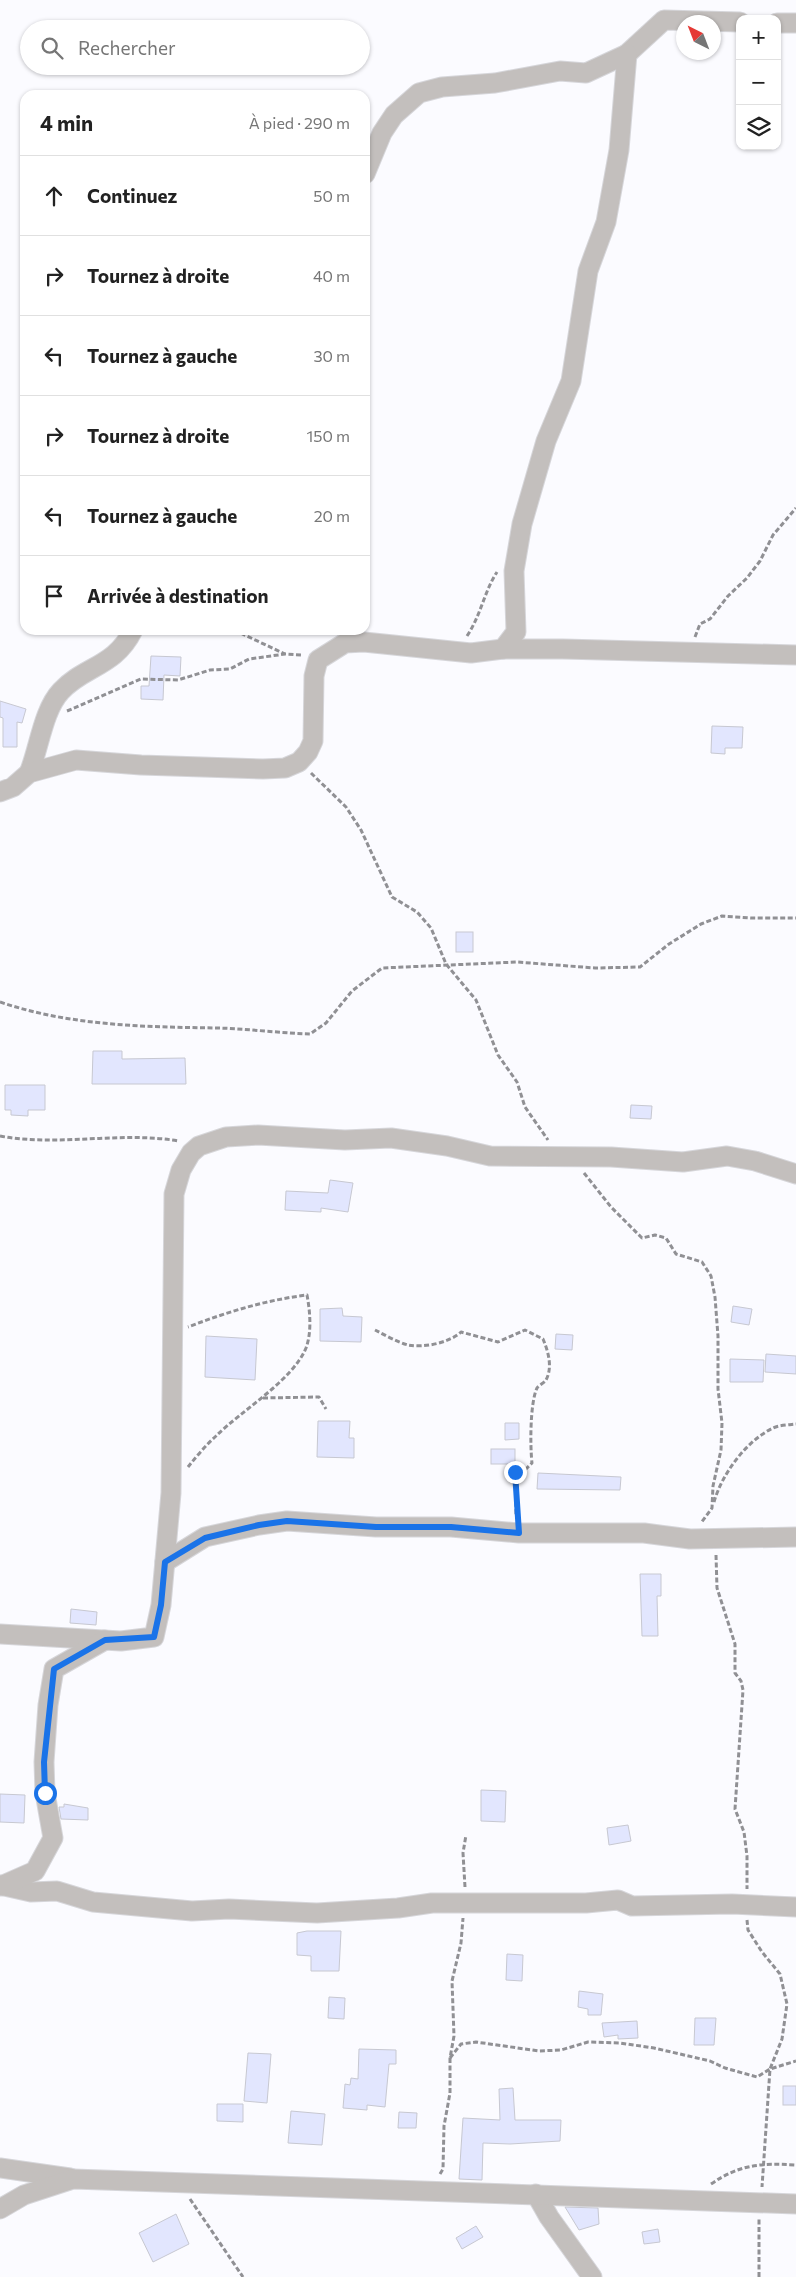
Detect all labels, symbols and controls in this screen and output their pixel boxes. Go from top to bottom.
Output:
north arrow [676,15,721,60]
map controls [736,15,781,150]
button: + [736,15,781,60]
search box [20,20,370,75]
icon: search [38,34,66,62]
text: Rechercher [78,36,176,59]
button: − [736,60,781,105]
button: layers [736,105,781,150]
text: 4 min [40,110,93,135]
text: À pied · 290 m [249,113,350,132]
icon: ahead [40,182,68,210]
text: Continuez [87,184,177,207]
text: 50 m [313,186,350,205]
icon: right [40,262,68,290]
text: Tournez à droite [87,264,229,287]
text: 40 m [313,266,350,285]
icon: left [40,342,68,370]
text: Tournez à gauche [87,344,237,367]
text: 30 m [313,346,350,365]
icon: right [40,422,68,450]
text: Tournez à droite [87,424,229,447]
text: 150 m [307,426,350,445]
icon: left [40,502,68,530]
text: Tournez à gauche [87,504,237,527]
text: 20 m [314,506,350,525]
icon: arrive [40,582,68,610]
text: Arrivée à destination [87,584,269,607]
route end [504,1461,527,1484]
route start [34,1782,57,1805]

